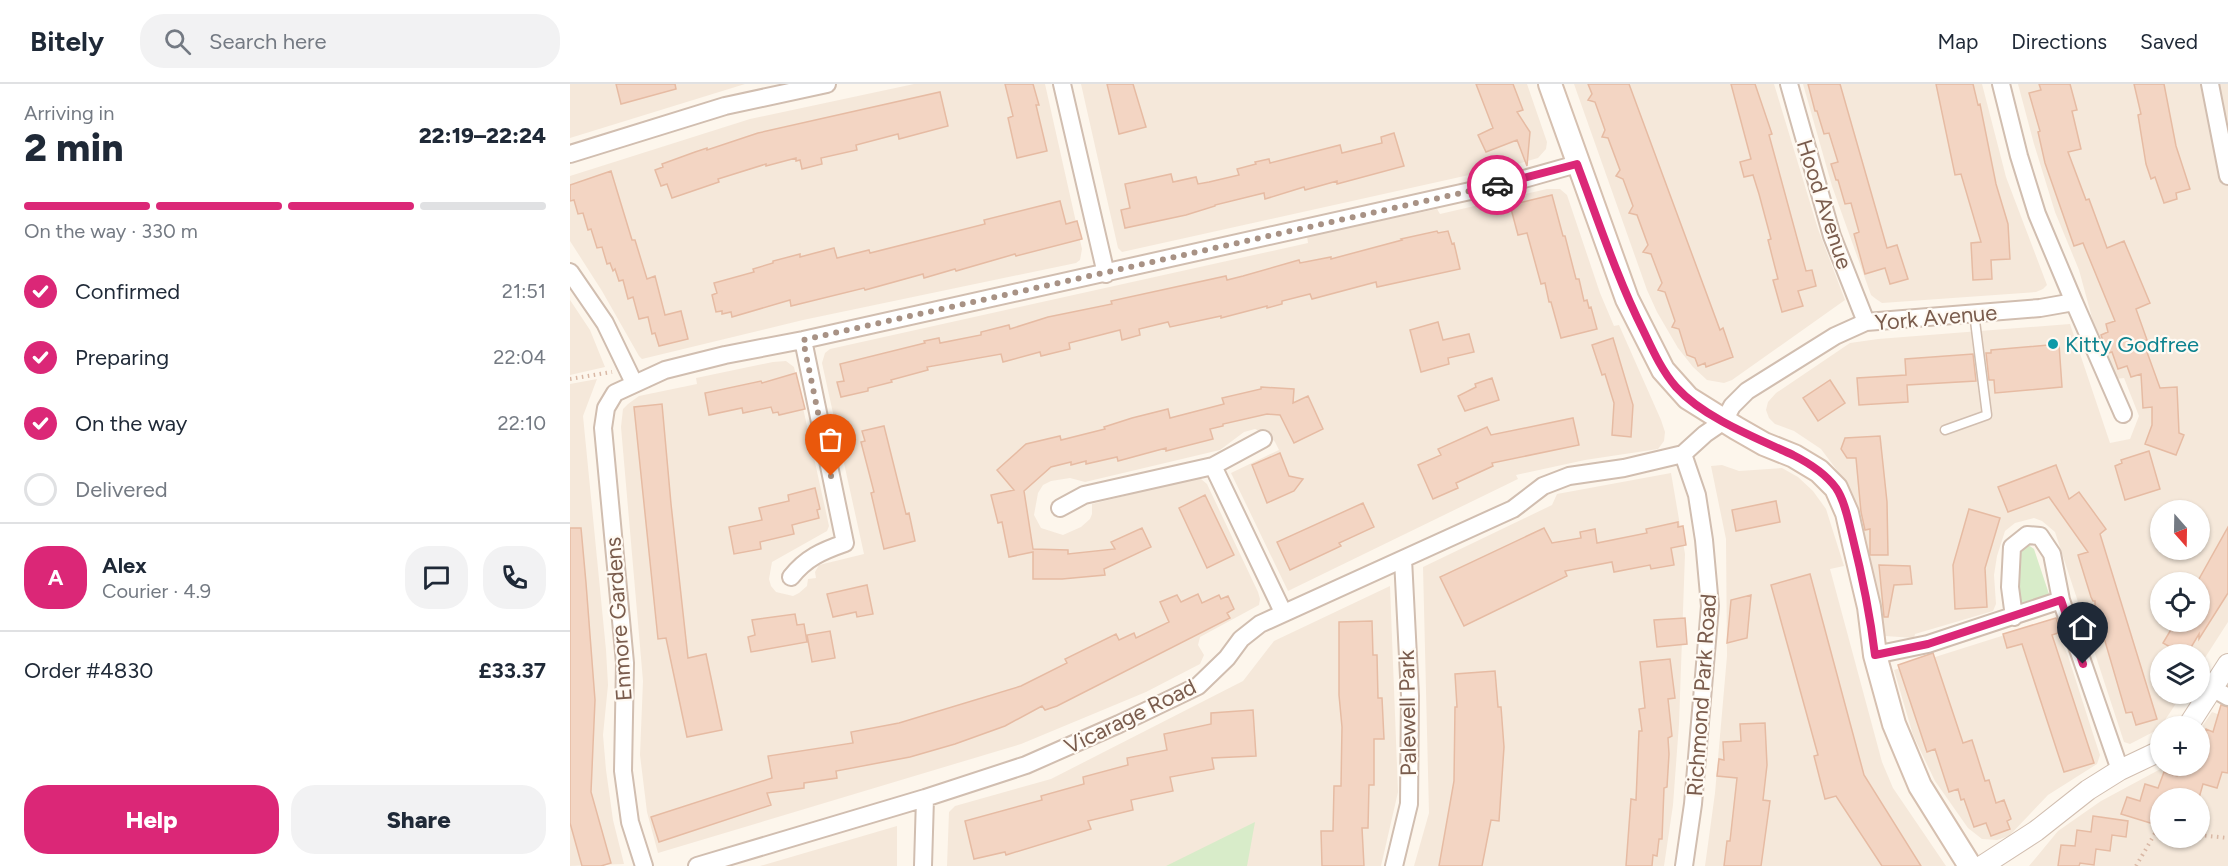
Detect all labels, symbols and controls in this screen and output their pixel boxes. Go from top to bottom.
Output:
search box [140,14,560,68]
text: Bitely [30,24,104,58]
icon: search [161,25,194,58]
text: Search here [209,28,327,55]
text: Map [1937,29,1978,54]
text: Directions [2011,29,2107,54]
text: Saved [2140,29,2198,54]
text: Arriving in [24,101,114,125]
text: 22:19–22:24 [419,122,546,149]
text: 2 min [24,124,124,171]
street label: Hood Avenue [1791,136,1858,272]
courier [1467,155,1527,215]
icon: car [1481,169,1514,202]
text: On the way · 330 m [24,219,198,243]
icon: check [24,275,57,308]
text: Confirmed [75,278,180,305]
text: 21:51 [502,279,546,303]
street label: York Avenue [1874,299,1998,336]
place label: Kitty Godfree [2065,331,2199,358]
marker: Kitty Godfree [2046,337,2060,351]
icon: check [24,341,57,374]
text: Preparing [75,344,169,371]
text: 22:04 [493,345,546,369]
icon: check [24,407,57,440]
text: On the way [75,410,187,437]
text: 22:10 [498,411,546,435]
pin [805,414,856,476]
icon: bag [814,423,847,456]
text: Delivered [75,476,168,503]
north arrow [2150,500,2210,560]
map controls [2150,500,2210,848]
street label: Enmore Gardens [599,536,638,702]
button: chat [405,546,468,609]
button: phone [483,546,546,609]
text: Alex [102,552,147,579]
text: A [48,564,63,591]
button: locate [2150,572,2210,632]
text: Courier · 4.9 [102,579,211,603]
street label: Richmond Park Road [1681,593,1722,797]
pin [2057,602,2108,664]
icon: home [2066,611,2099,644]
button: layers [2150,644,2210,704]
street label: Palewell Park [1393,649,1422,776]
text: Order #4830 [24,657,153,684]
text: £33.37 [479,657,546,684]
street label: Vicarage Road [1060,673,1200,760]
button: + [2150,716,2210,776]
button: Help [24,785,279,854]
button: Share [291,785,546,854]
button: − [2150,788,2210,848]

